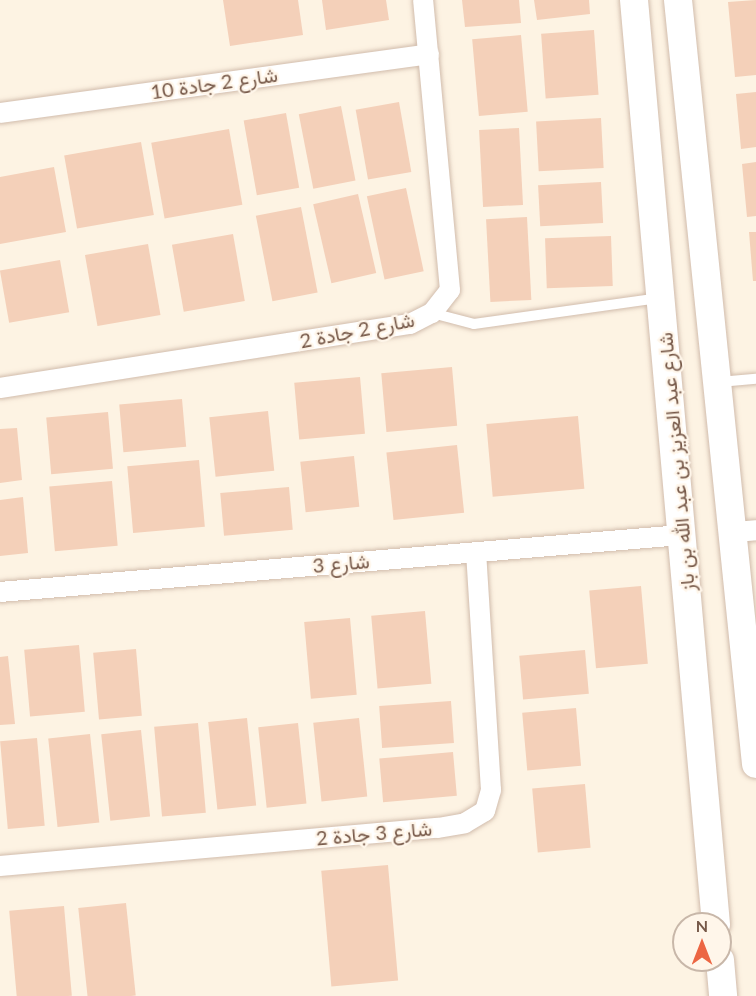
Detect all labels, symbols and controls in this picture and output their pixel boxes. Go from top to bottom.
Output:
street label: شارع 2 جادة 10 [149,62,279,104]
street label: شارع 2 جادة 2 [298,307,416,353]
street label: شارع عبد العزيز بن عبد الله بن باز [653,331,699,593]
street label: شارع 3 [312,549,370,577]
street label: شارع 3 جادة 2 [315,816,433,850]
north arrow [672,912,732,972]
text: N [696,916,708,935]

